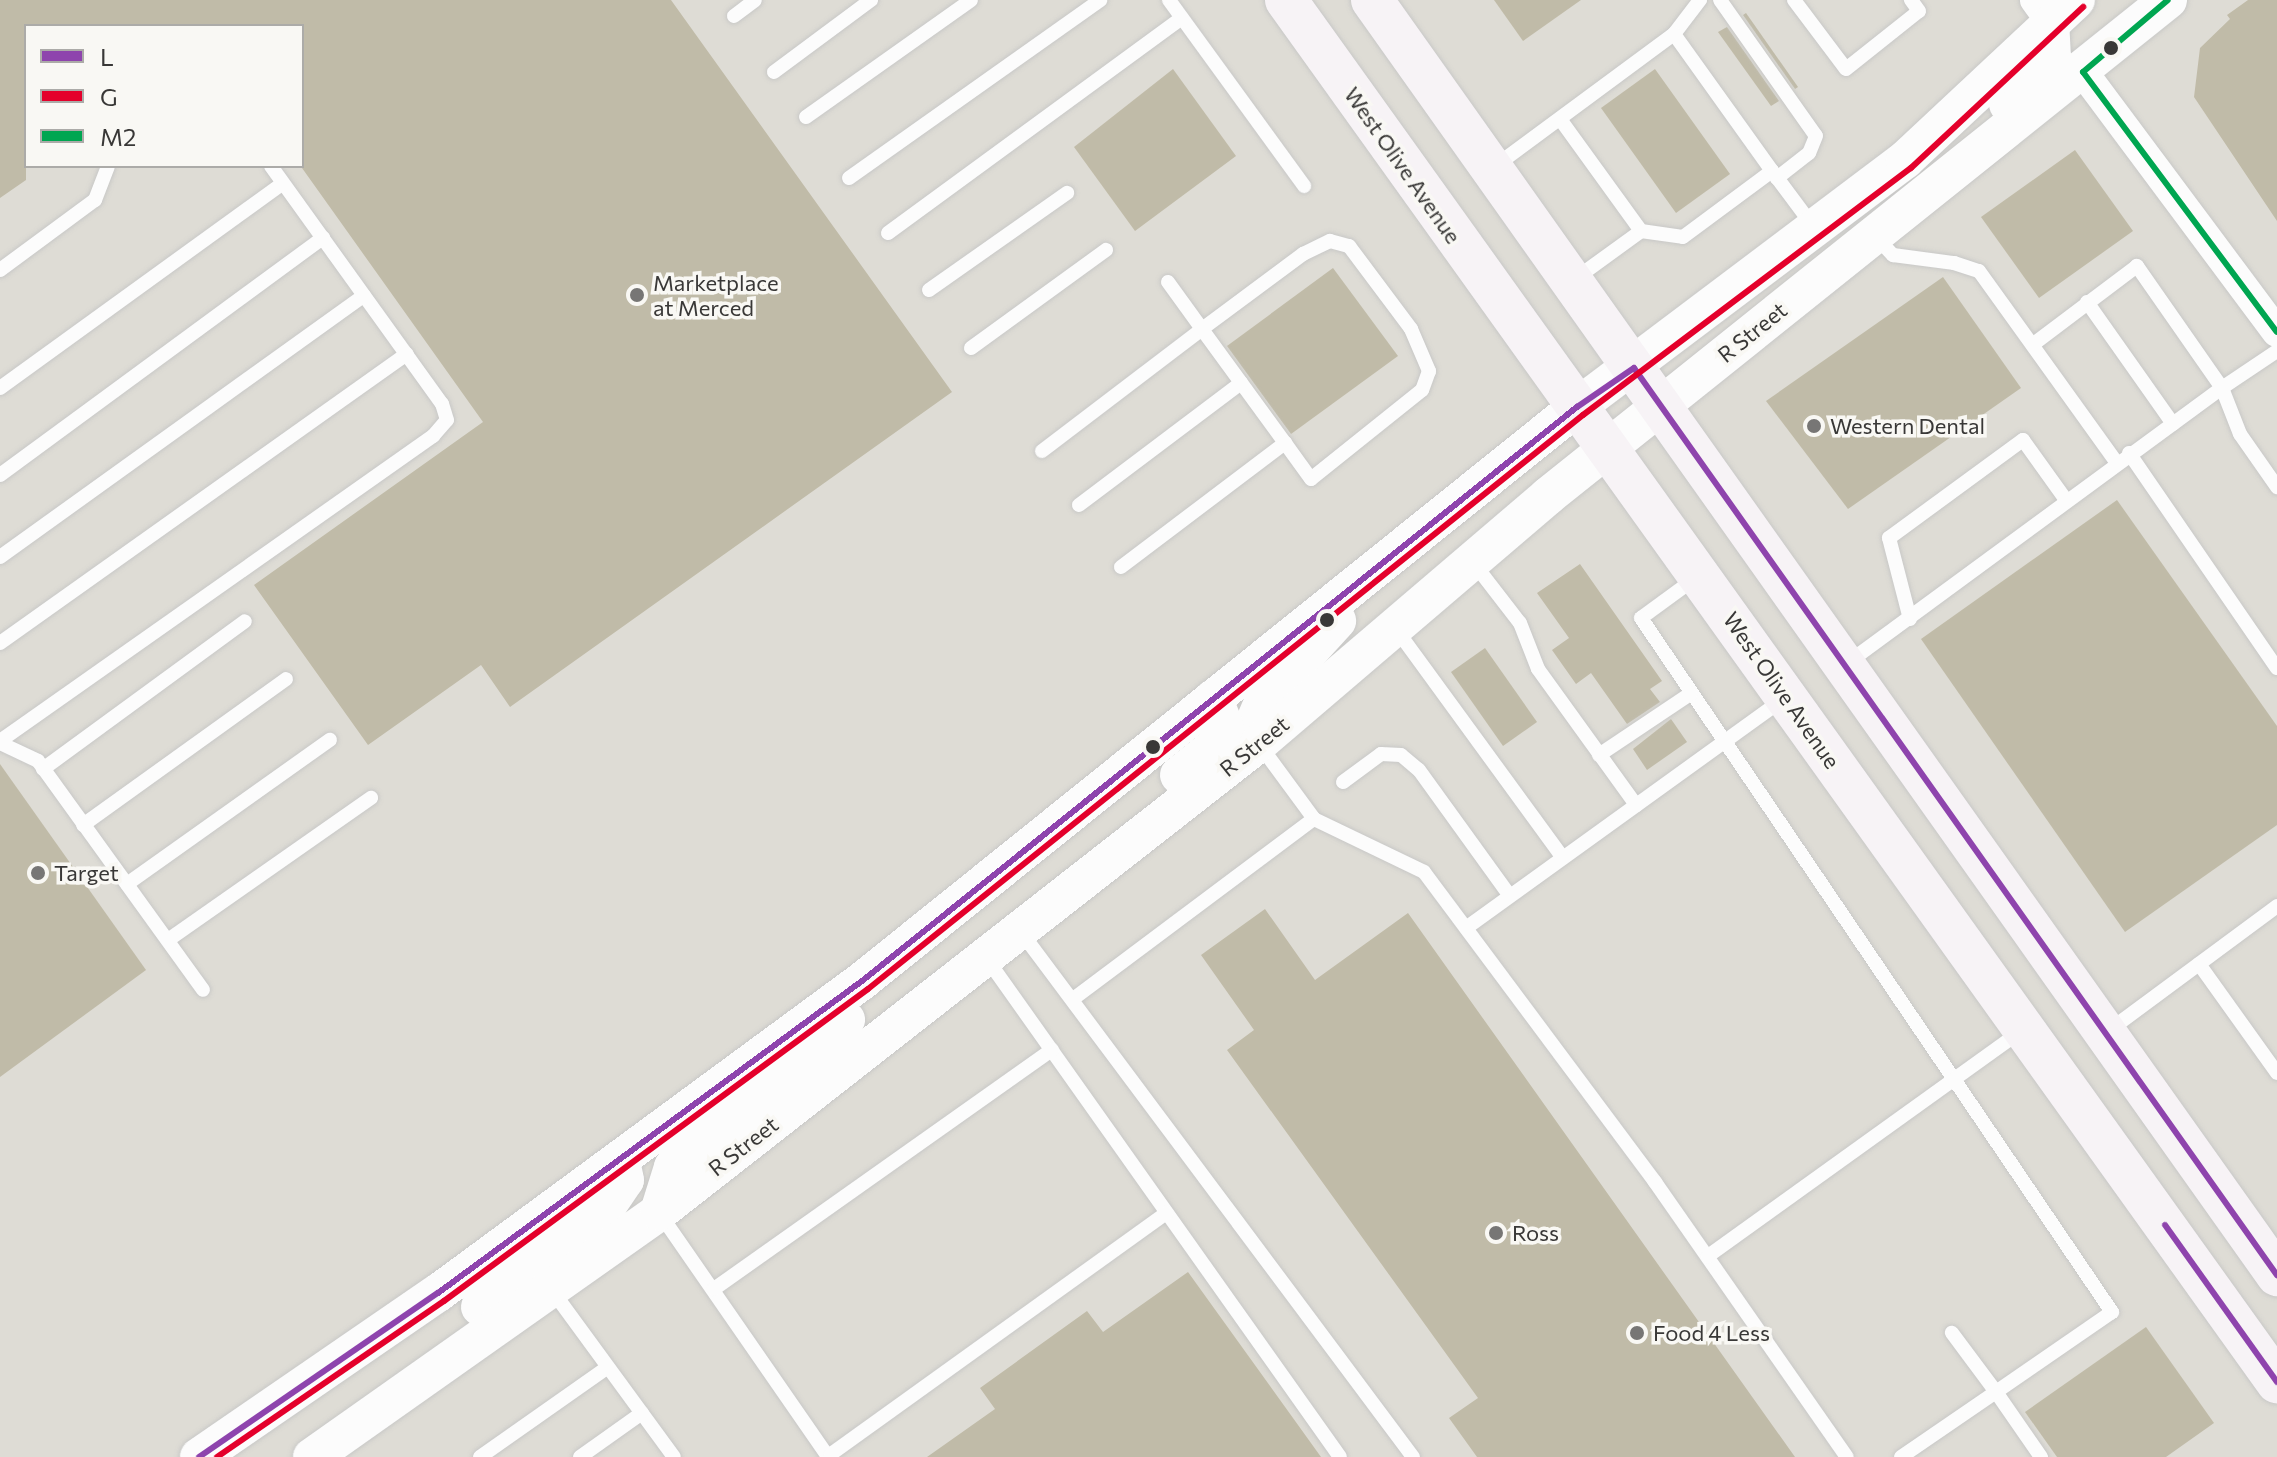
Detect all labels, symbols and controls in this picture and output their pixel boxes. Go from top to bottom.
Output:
legend [24,24,304,168]
unlabelled marker [2103,40,2119,56]
text: L [100,42,114,71]
text: G [100,82,118,111]
street label: West Olive Avenue [1339,82,1467,248]
text: M2 [100,122,136,151]
place label: Marketplace at Merced [653,269,779,320]
marker: Marketplace at Merced [628,286,646,304]
street label: R Street [1712,296,1792,368]
place label: Western Dental [1830,413,1985,439]
marker: Western Dental [1805,417,1823,435]
street label: West Olive Avenue [1718,607,1846,773]
unlabelled marker [1319,612,1335,628]
street label: R Street [1214,710,1294,782]
unlabelled marker [1145,739,1161,755]
place label: Target [54,860,119,886]
marker: Target [29,864,47,882]
street label: R Street [703,1111,783,1181]
place label: Ross [1512,1220,1559,1246]
marker: Ross [1487,1224,1505,1242]
place label: Food 4 Less [1653,1320,1770,1346]
marker: Food 4 Less [1628,1324,1646,1342]

